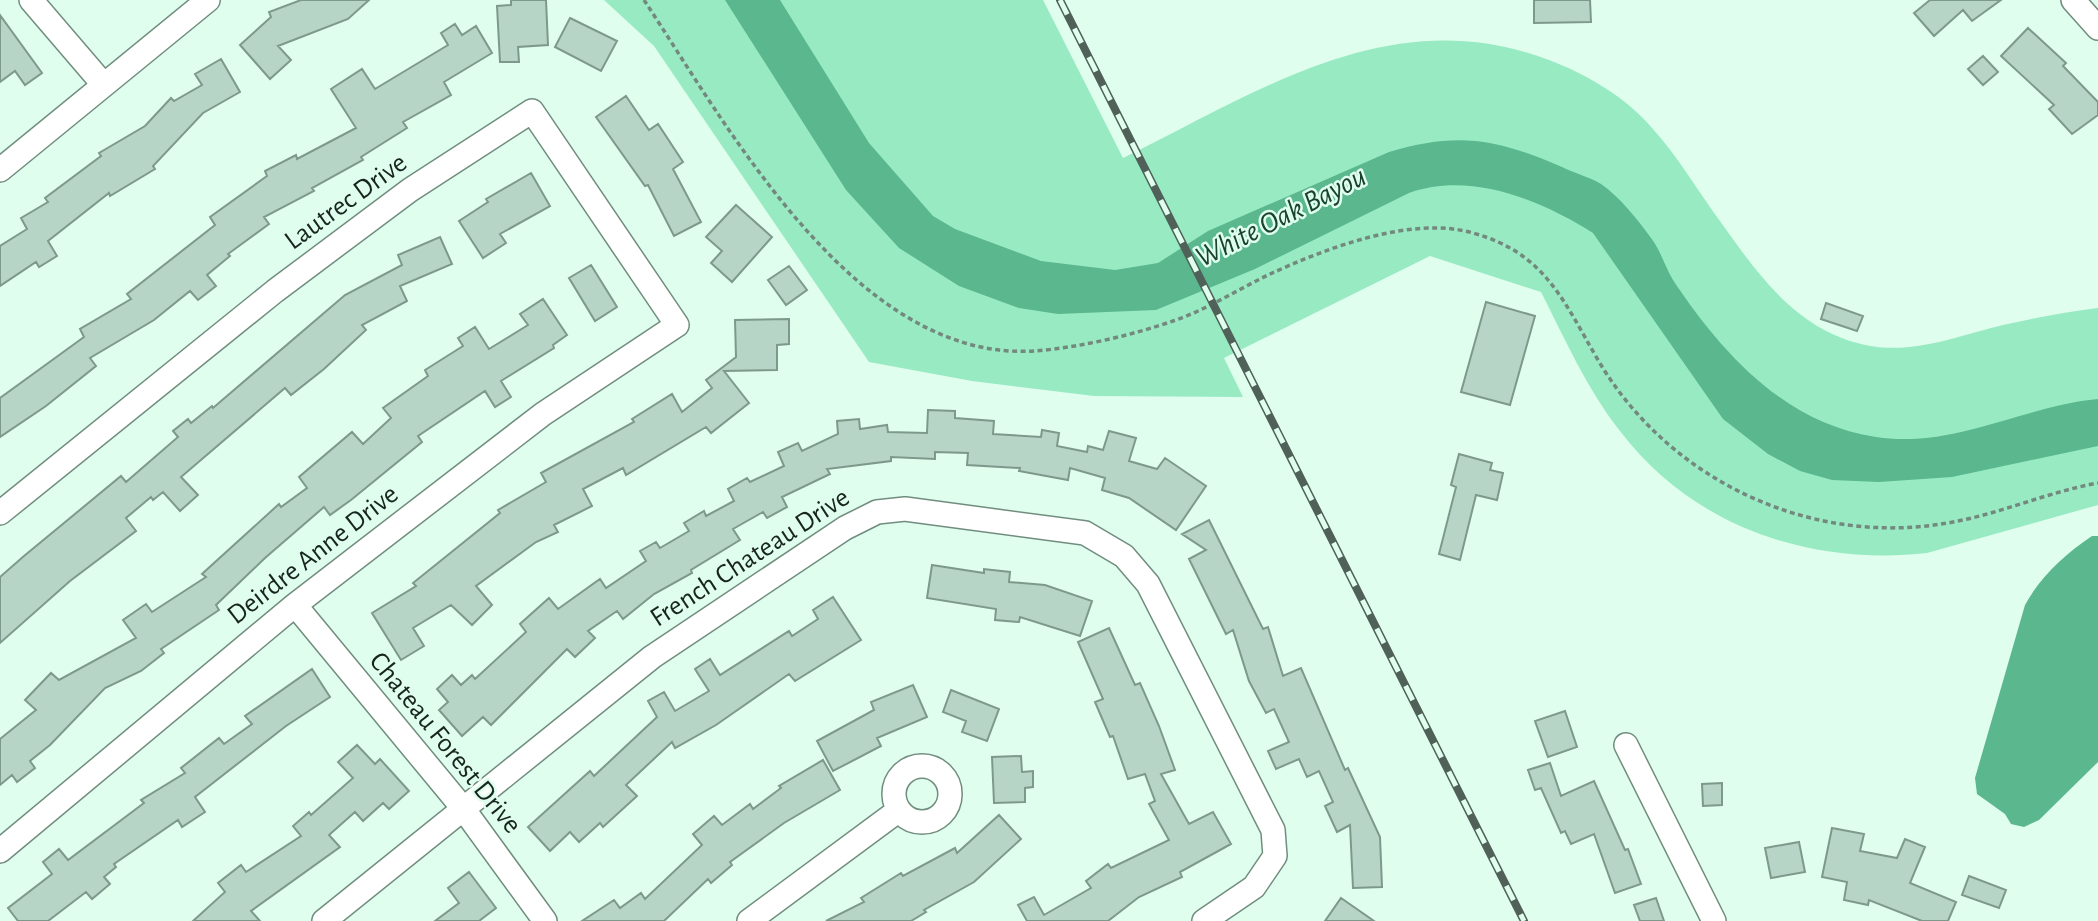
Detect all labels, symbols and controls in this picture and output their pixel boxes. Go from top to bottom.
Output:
street label: Lautrec Drive [280,149,412,255]
water label: White Oak Bayou [1191,161,1371,273]
street label: Deirdre Anne Drive [222,480,404,630]
street label: French Chateau Drive [645,483,855,633]
street label: Chateau Forest Drive [364,647,526,839]

